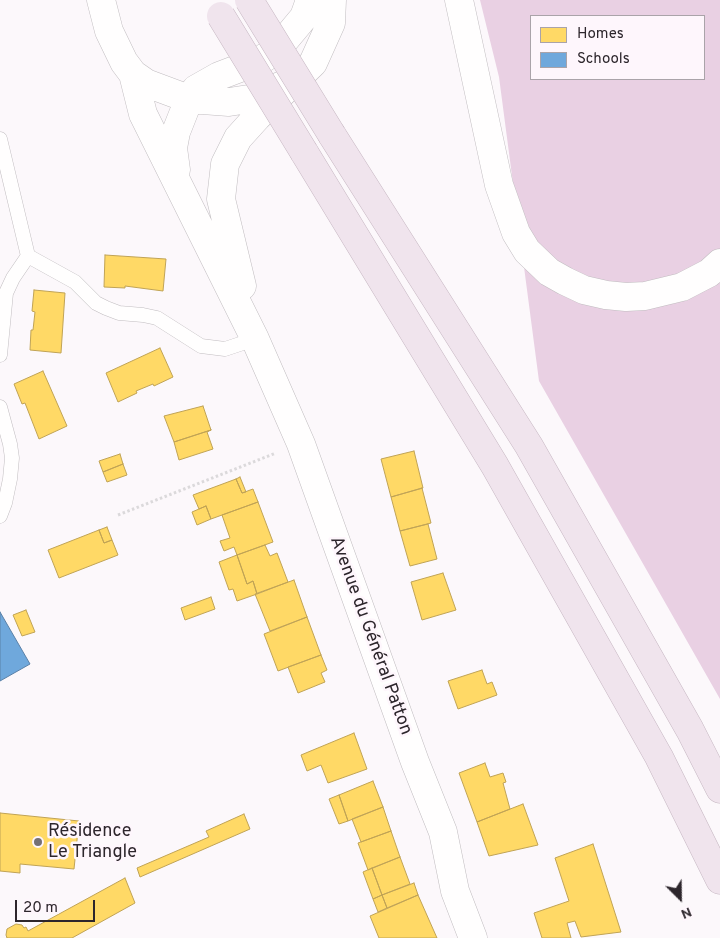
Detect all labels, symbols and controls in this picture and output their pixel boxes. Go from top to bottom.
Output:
legend [530,15,705,80]
text: Homes [577,25,624,44]
text: Schools [577,50,630,69]
street label: Avenue du Général Patton [324,534,416,738]
place label: Résidence Le Triangle [48,821,137,864]
marker: Résidence Le Triangle [32,836,44,848]
north arrow [655,873,705,923]
scale bar [18,890,98,922]
text: 20 m [23,899,58,918]
text: N [678,902,694,922]

